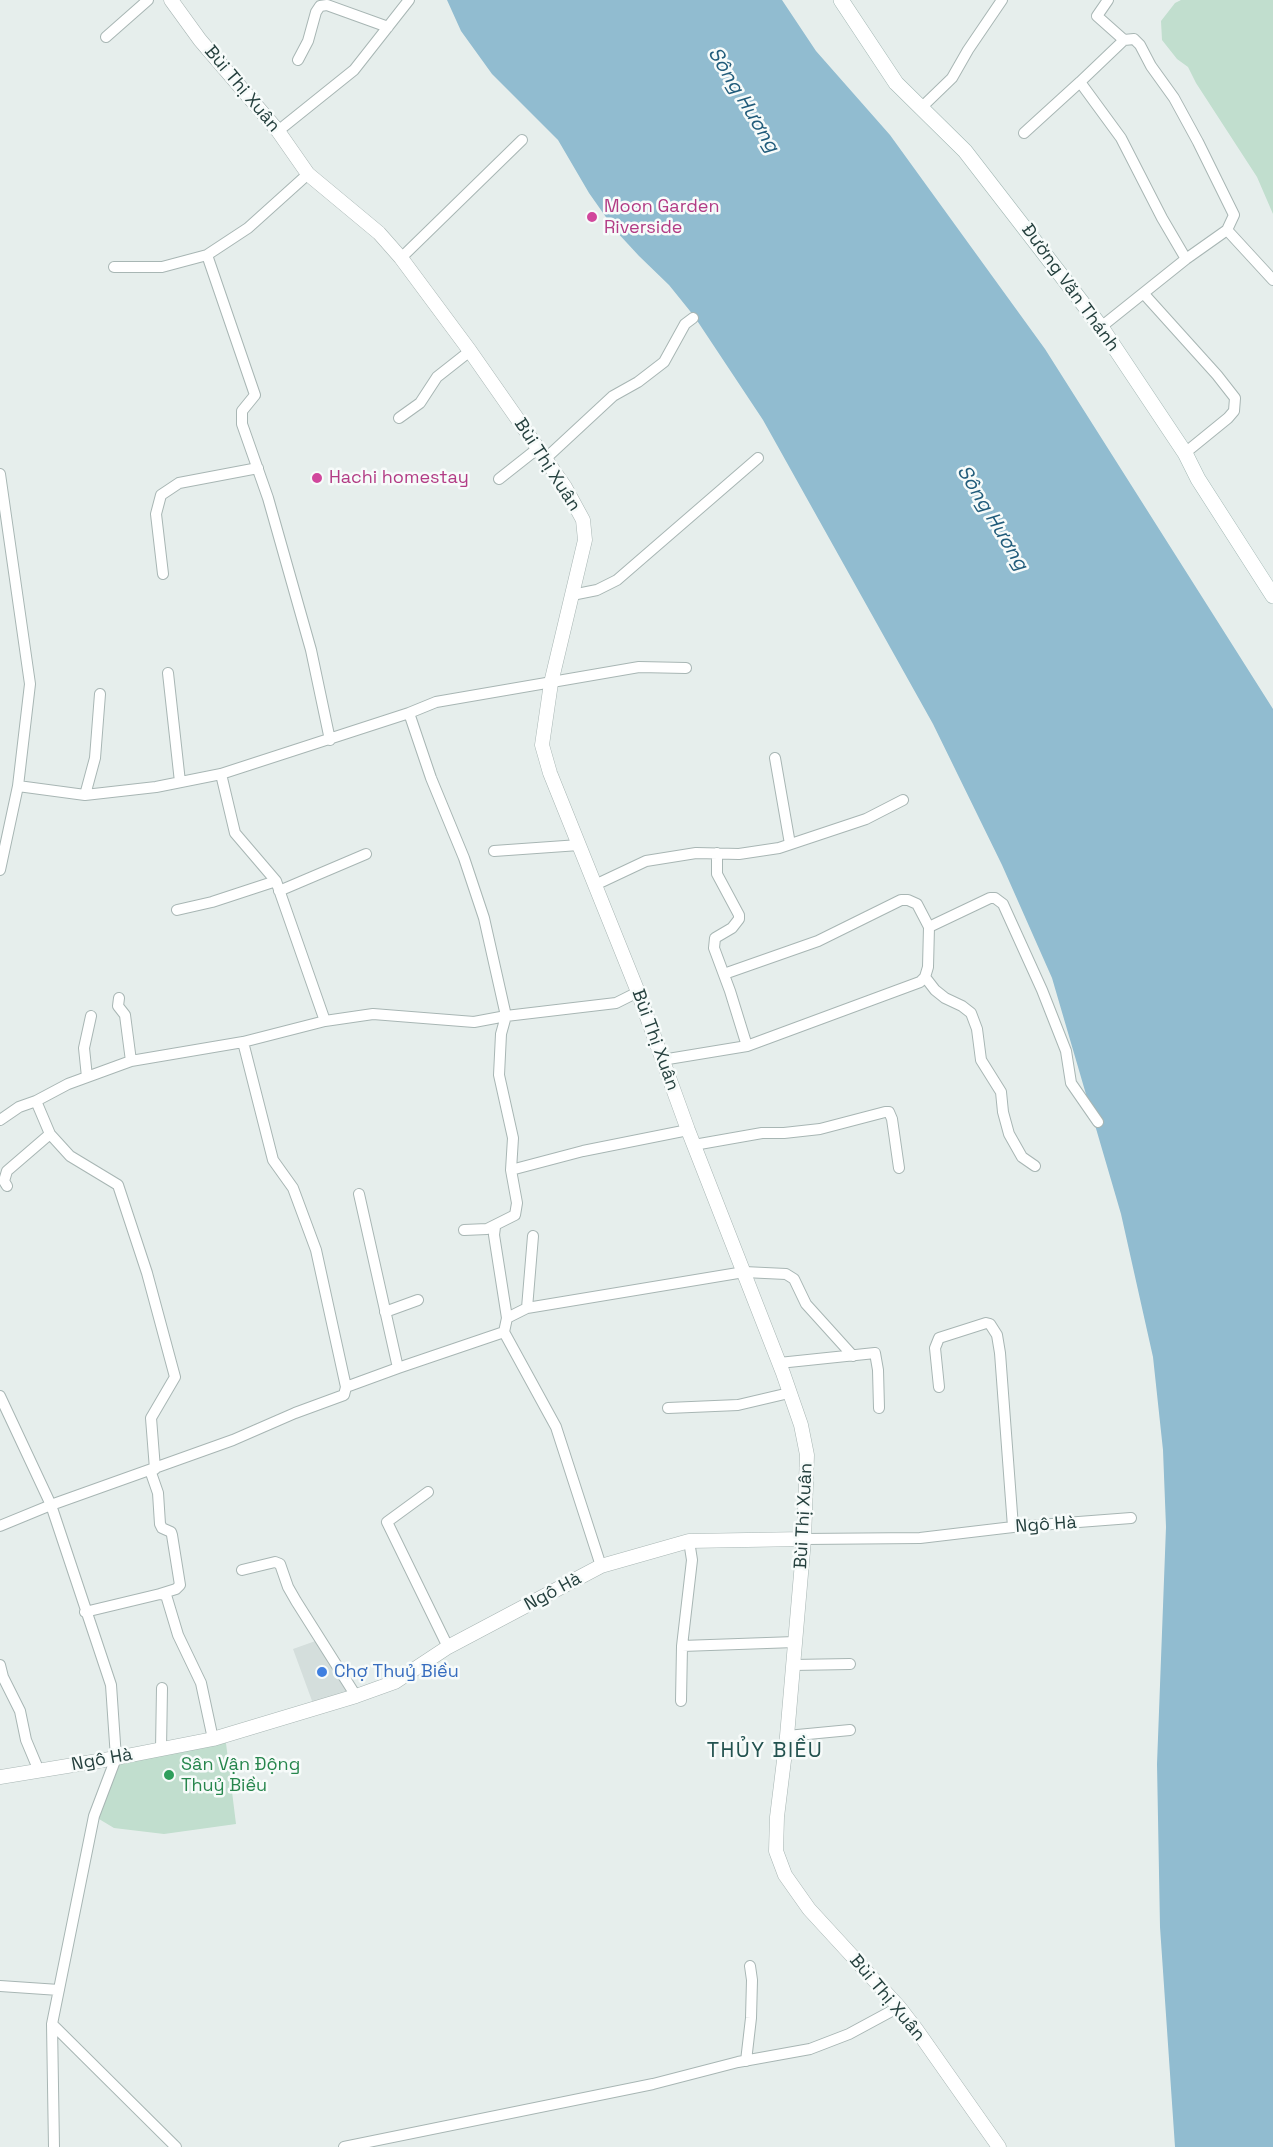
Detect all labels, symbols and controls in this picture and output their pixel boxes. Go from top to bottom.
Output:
street label: Bùi Thị Xuân [200,41,284,137]
water label: Sông Hương [702,43,784,157]
place label: Moon Garden Riverside [604,196,719,238]
marker: Moon Garden Riverside [585,210,599,224]
street label: Đường Văn Thánh [1016,220,1124,356]
street label: Bùi Thị Xuân [509,415,585,515]
water label: Sông Hương [951,461,1033,575]
place label: Hachi homestay [329,467,469,489]
marker: Hachi homestay [310,471,324,485]
street label: Bùi Thị Xuân [627,986,683,1094]
street label: Bùi Thị Xuân [790,1462,818,1570]
street label: Ngô Hà [1015,1512,1077,1538]
street label: Ngô Hà [521,1568,585,1616]
place label: Chợ Thuỷ Biều [334,1661,459,1683]
marker: Chợ Thuỷ Biều [315,1665,329,1679]
district label: THỦY BIỀU [707,1738,823,1764]
street label: Ngô Hà [70,1744,134,1776]
place label: Sân Vận Động Thuỷ Biều [181,1754,300,1796]
marker: Sân Vận Động Thuỷ Biều [162,1768,176,1782]
street label: Bùi Thị Xuân [845,1950,929,2046]

